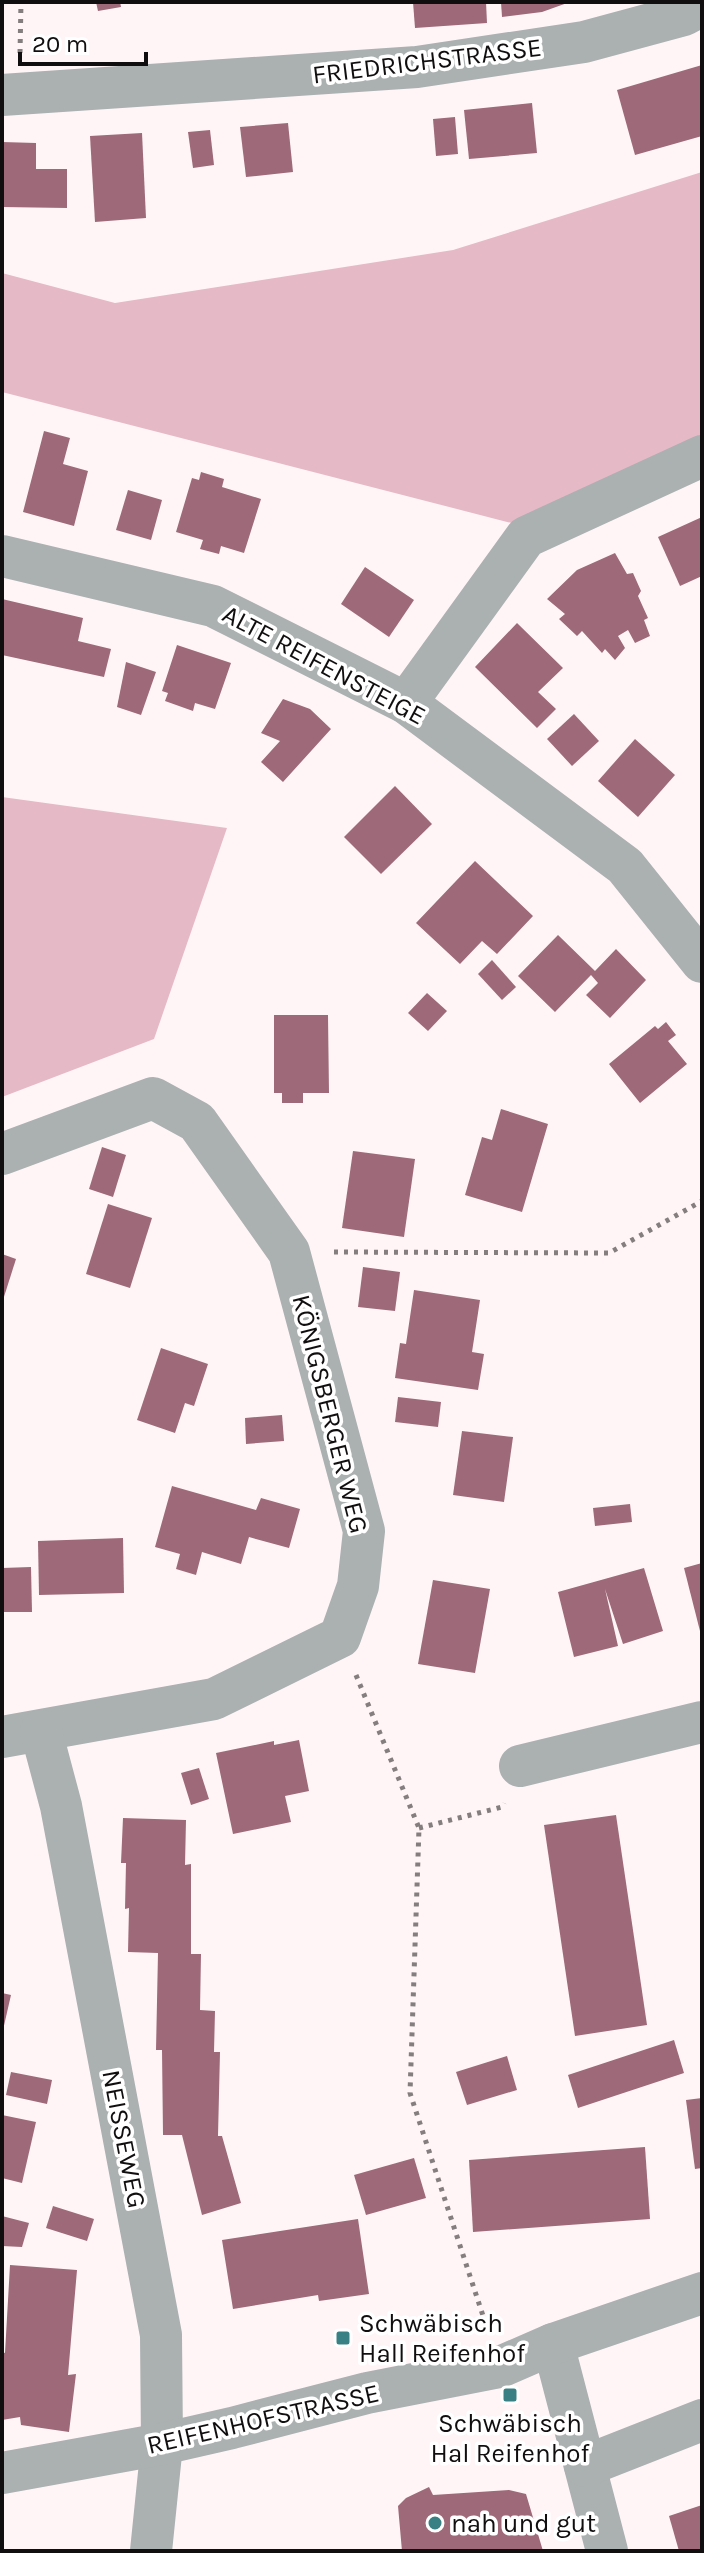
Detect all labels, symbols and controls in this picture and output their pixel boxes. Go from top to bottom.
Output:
scale bar [20,16,146,66]
text: 20 m [32,30,88,58]
street label: FRIEDRICHSTRASSE [311,32,543,90]
street label: ALTE REIFENSTEIGE [217,598,431,732]
street label: KÖNIGSBERGER WEG [285,1291,375,1537]
street label: NEISSEWEG [95,2067,153,2211]
place label: Schwäbisch Hall Reifenhof [359,2308,526,2369]
marker: Schwäbisch Hall Reifenhof [334,2329,352,2347]
street label: REIFENHOFSTRASSE [144,2377,382,2461]
marker: Schwäbisch Hal Reifenhof [501,2386,519,2404]
place label: Schwäbisch Hal Reifenhof [431,2408,591,2469]
place label: nah und gut [451,2508,596,2539]
marker: nah und gut [426,2514,444,2532]

